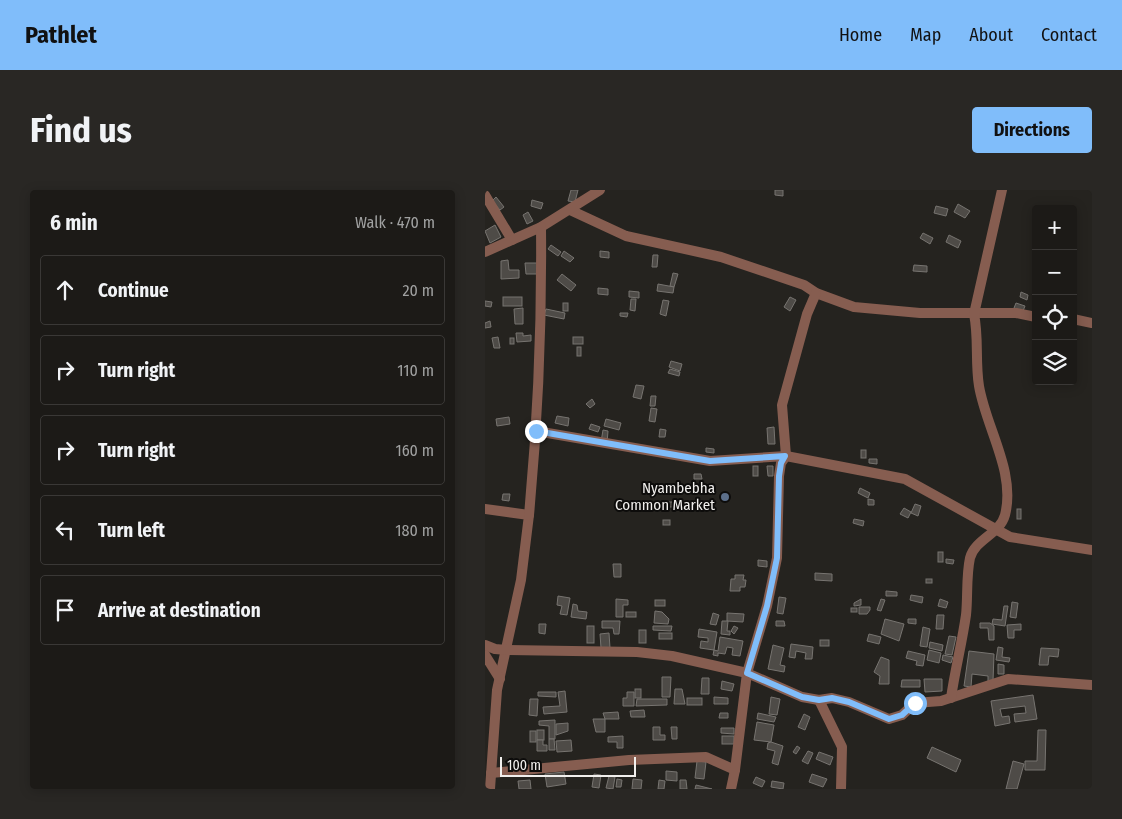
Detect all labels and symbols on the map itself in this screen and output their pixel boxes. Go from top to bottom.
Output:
route end [525,420,548,443]
place label: Nyambebha Common Market [615,479,715,514]
marker: Nyambebha Common Market [719,491,731,503]
route start [904,692,927,715]
scale bar [500,754,636,777]

